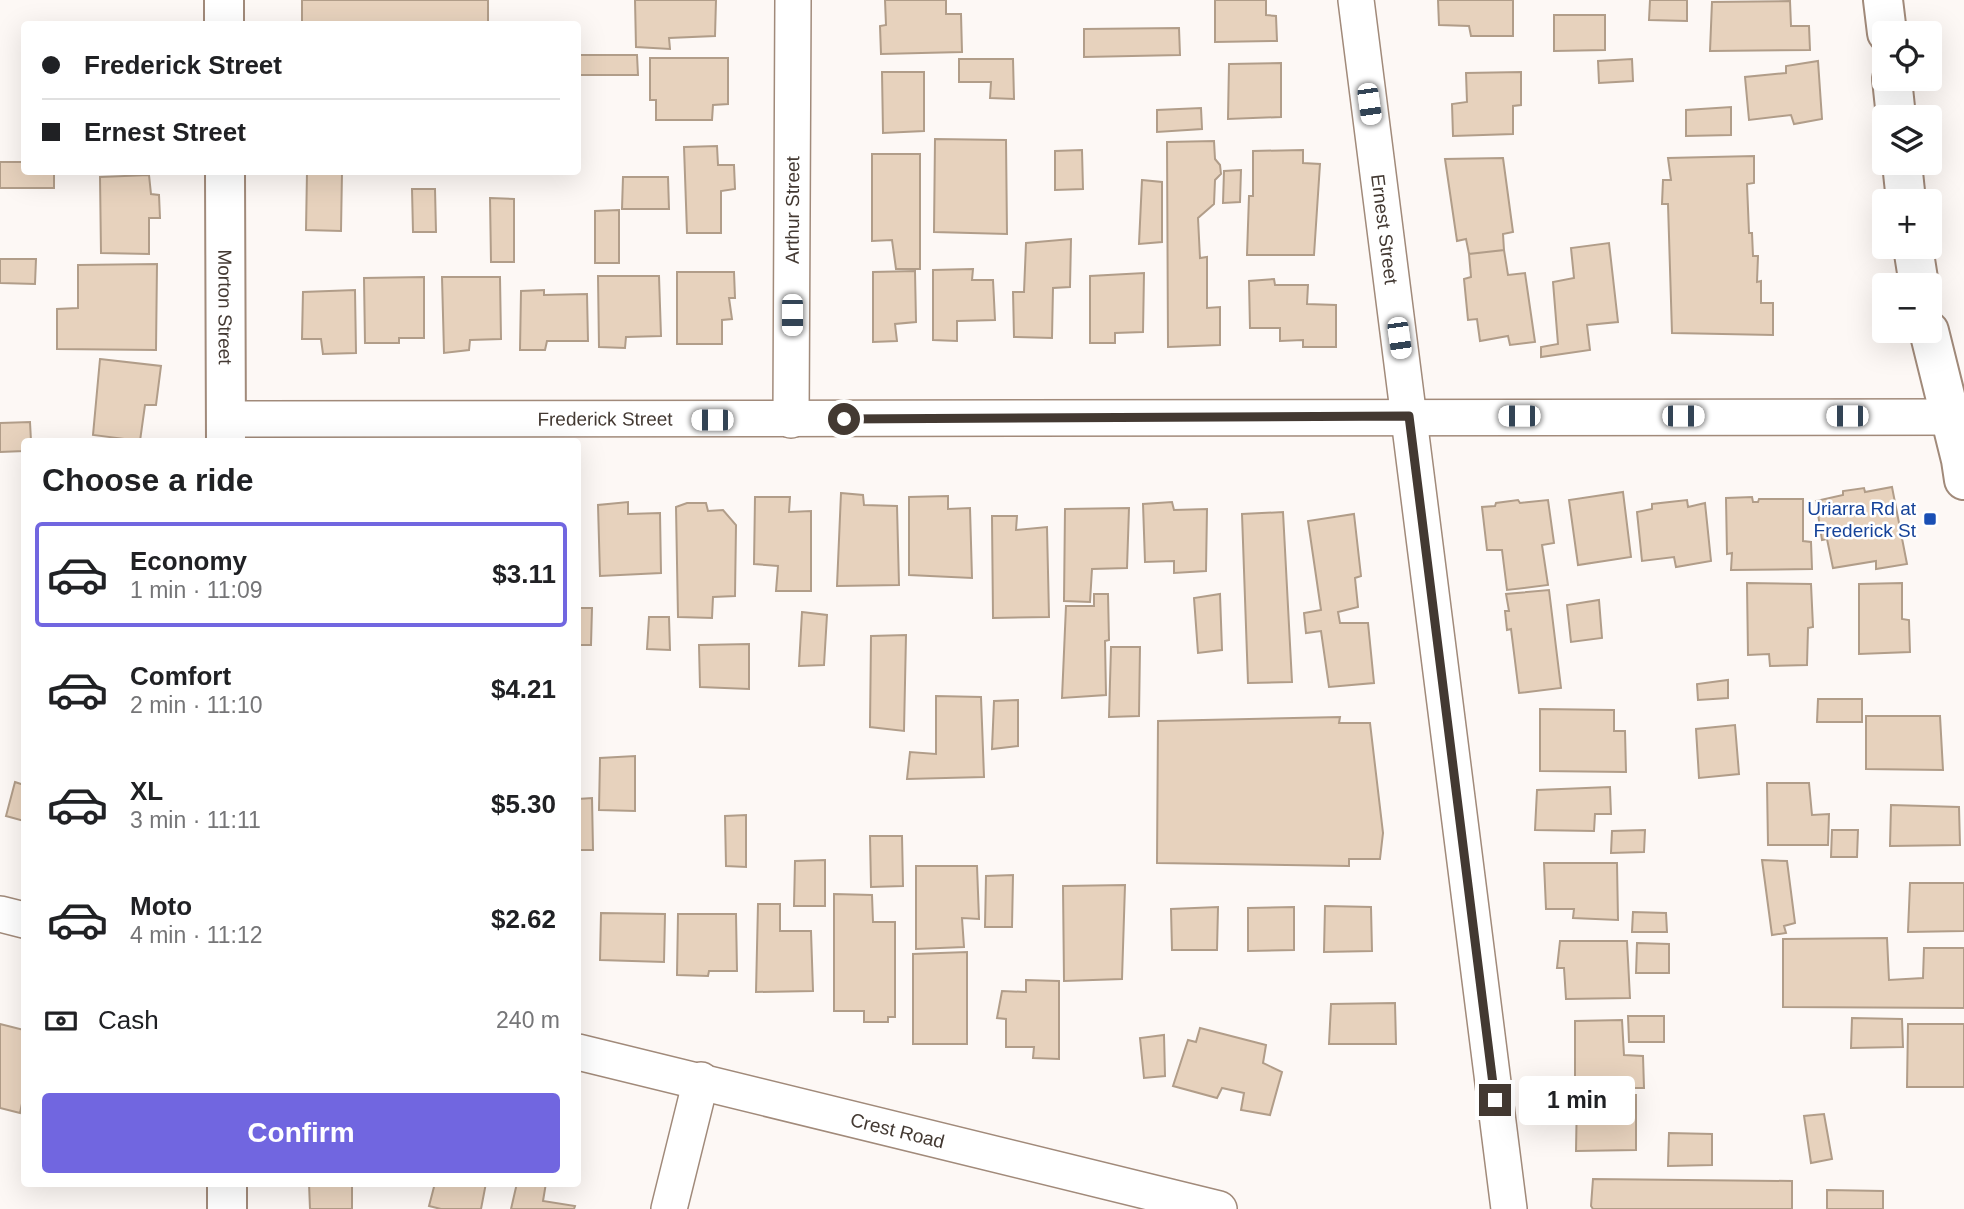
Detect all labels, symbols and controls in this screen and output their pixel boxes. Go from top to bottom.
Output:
map controls [1872,21,1942,343]
button: locate [1872,21,1942,91]
text: Frederick Street [84,50,282,80]
car [1356,82,1383,126]
button: layers [1872,105,1942,175]
text: Ernest Street [84,117,246,147]
street label: Arthur Street [782,155,803,264]
street label: Ernest Street [1367,173,1402,286]
button: + [1872,189,1942,259]
street label: Morton Street [214,249,236,365]
button: − [1872,273,1942,343]
car [782,294,803,336]
car [1386,316,1413,360]
route start [828,403,860,435]
car [1499,406,1541,427]
car [1663,406,1705,427]
car [1827,406,1869,427]
street label: Frederick Street [537,408,673,430]
car [692,410,734,431]
text: Choose a ride [42,462,254,498]
place label: Uriarra Rd at Frederick St [1807,498,1917,541]
marker: Uriarra Rd at Frederick St [1922,511,1938,527]
icon: car [46,543,109,606]
text: Economy [130,546,247,576]
text: $3.11 [492,559,556,589]
text: 1 min · 11:09 [130,577,263,603]
icon: car [46,658,109,721]
text: Comfort [130,661,231,691]
text: $4.21 [491,674,556,704]
text: 2 min · 11:10 [130,692,263,718]
icon: car [46,773,109,836]
text: XL [130,776,163,806]
text: $5.30 [491,789,556,819]
text: 3 min · 11:11 [130,807,261,833]
icon: car [46,888,109,951]
text: Moto [130,891,192,921]
text: $2.62 [491,904,556,934]
text: 4 min · 11:12 [130,922,263,948]
icon: cash [42,1002,80,1040]
text: Cash [98,1005,159,1035]
text: 240 m [496,1007,560,1033]
callout: 1 min [1520,1076,1635,1124]
route end [1479,1084,1511,1116]
text: 1 min [1547,1087,1607,1113]
button: Confirm [42,1093,560,1173]
street label: Crest Road [848,1109,947,1152]

